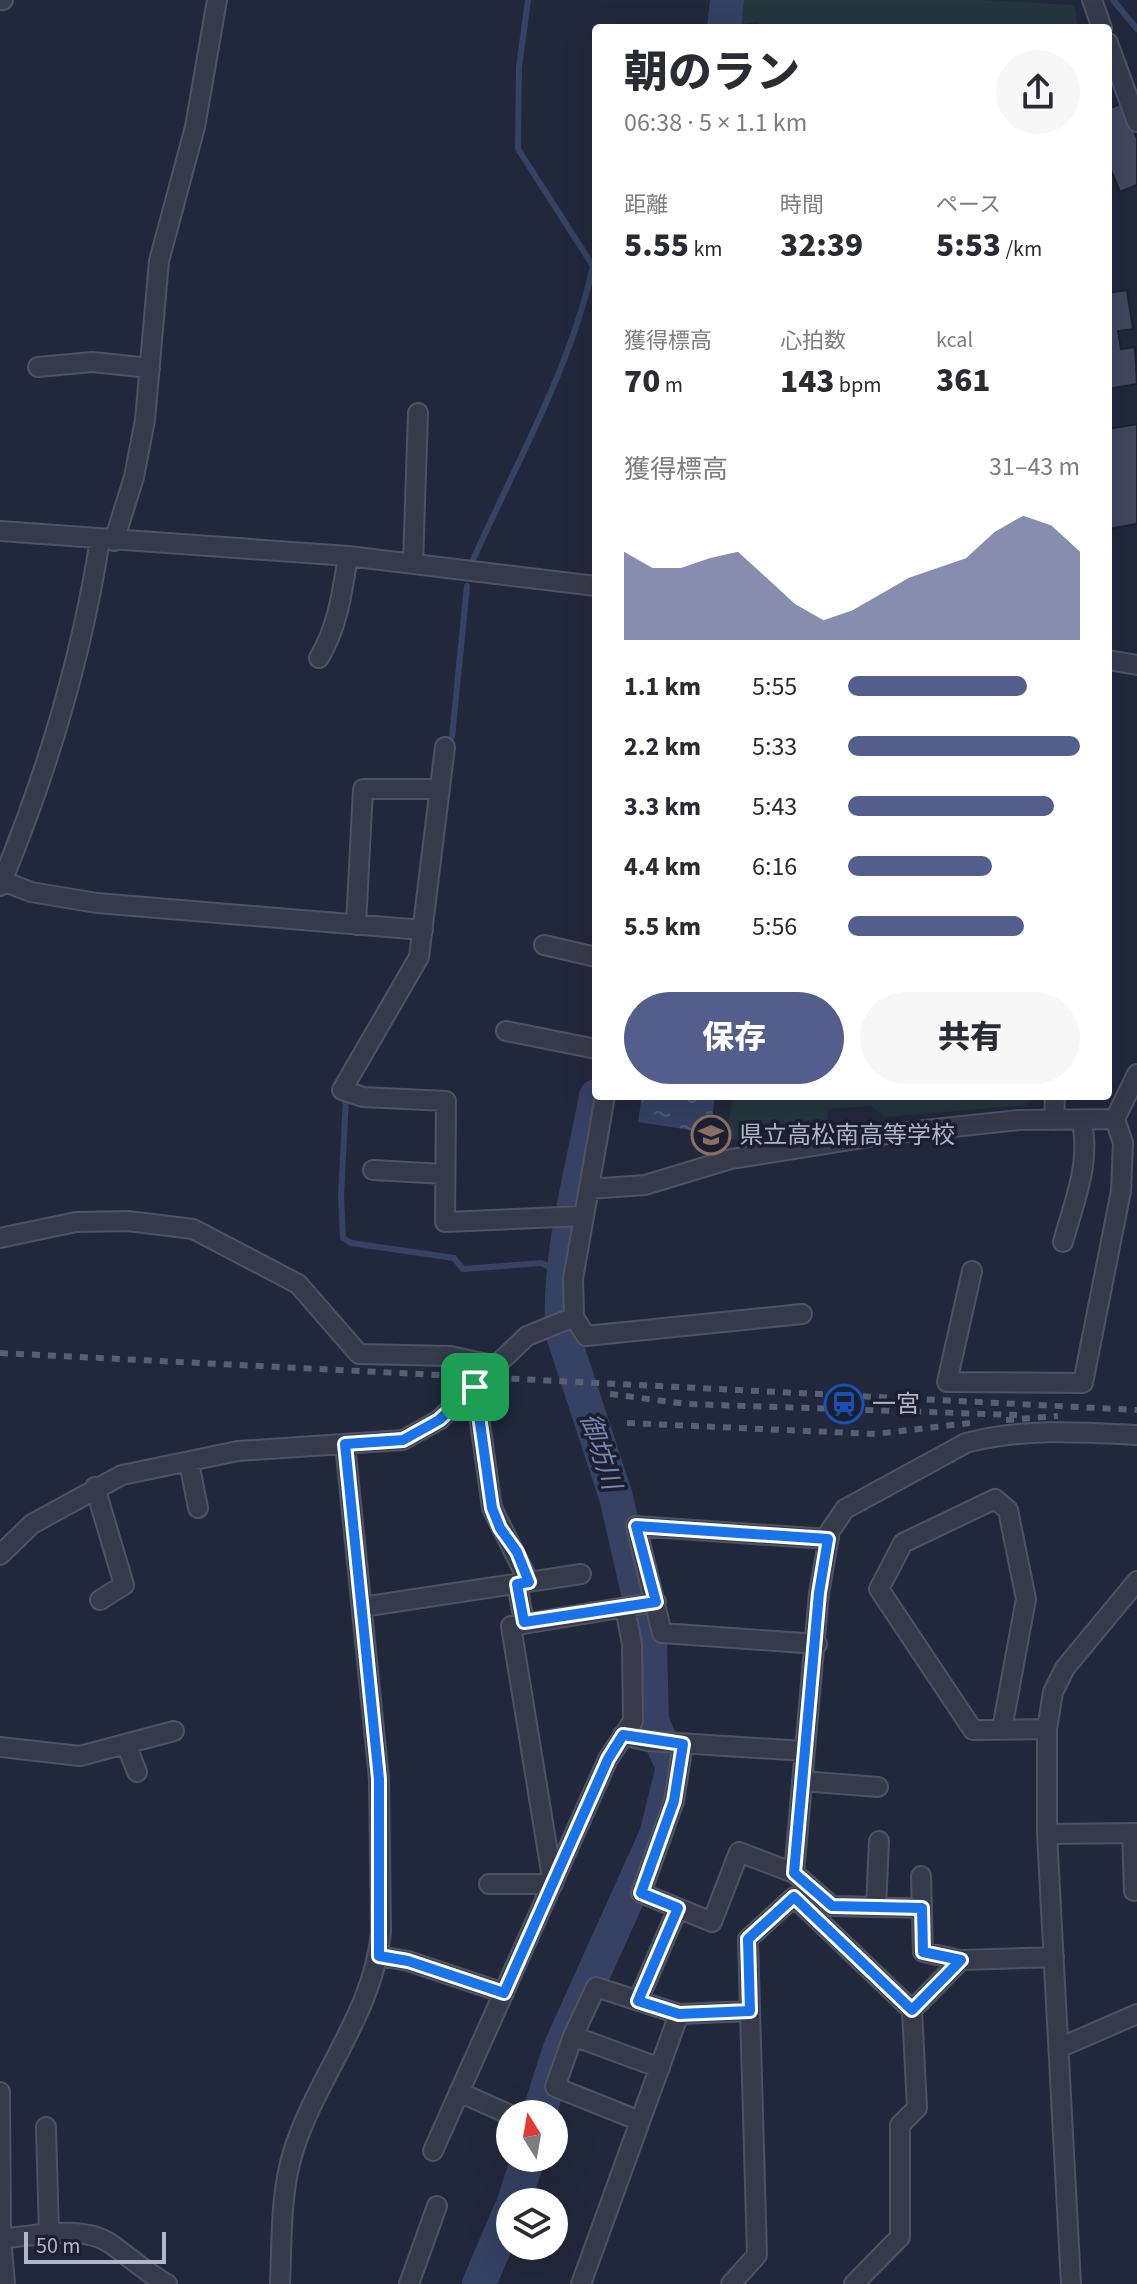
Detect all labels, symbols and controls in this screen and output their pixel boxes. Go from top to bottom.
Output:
text: 朝のラン [624,42,800,105]
button: share [996,50,1080,134]
text: 06:38 · 5 × 1.1 km [624,104,807,141]
text: 距離 [624,189,668,221]
text: 時間 [780,189,824,221]
text: ペース [936,189,1001,221]
text: 5.55 [624,221,689,270]
text: 32:39 [780,221,863,270]
text: 5:53 [936,221,1001,270]
text: km [689,233,723,265]
text: /km [1001,233,1042,265]
text: kcal [936,324,973,356]
text: 獲得標高 [624,325,712,357]
text: 心拍数 [780,325,846,357]
text: 361 [936,356,990,405]
text: 70 [624,357,660,406]
text: 143 [780,357,834,406]
text: m [660,369,683,401]
text: bpm [834,369,881,401]
text: 31–43 m [989,448,1080,485]
text: 獲得標高 [624,451,728,488]
text: 1.1 km [624,668,701,705]
text: 5:55 [752,668,797,705]
text: 2.2 km [624,728,701,765]
text: 5:33 [752,728,797,765]
text: 3.3 km [624,788,701,825]
text: 5:43 [752,788,797,825]
text: 4.4 km [624,848,701,885]
text: 6:16 [752,848,797,885]
text: 5.5 km [624,908,701,945]
text: 5:56 [752,908,797,945]
button: 保存 [624,992,844,1084]
button: 共有 [860,992,1080,1084]
school or university icon: 県立高松南高等学校 [690,1114,732,1156]
place label: 県立高松南高等学校 [739,1118,955,1153]
pin [441,1353,509,1421]
icon: arrive [453,1365,497,1409]
station icon: 一宮 [823,1383,865,1425]
place label: 一宮 [872,1387,920,1422]
water label: 御坊川 [571,1408,631,1497]
north arrow [496,2100,568,2172]
map controls [496,2100,568,2260]
button: layers [496,2188,568,2260]
scale bar [24,2228,166,2264]
text: 50 m [36,2230,81,2262]

